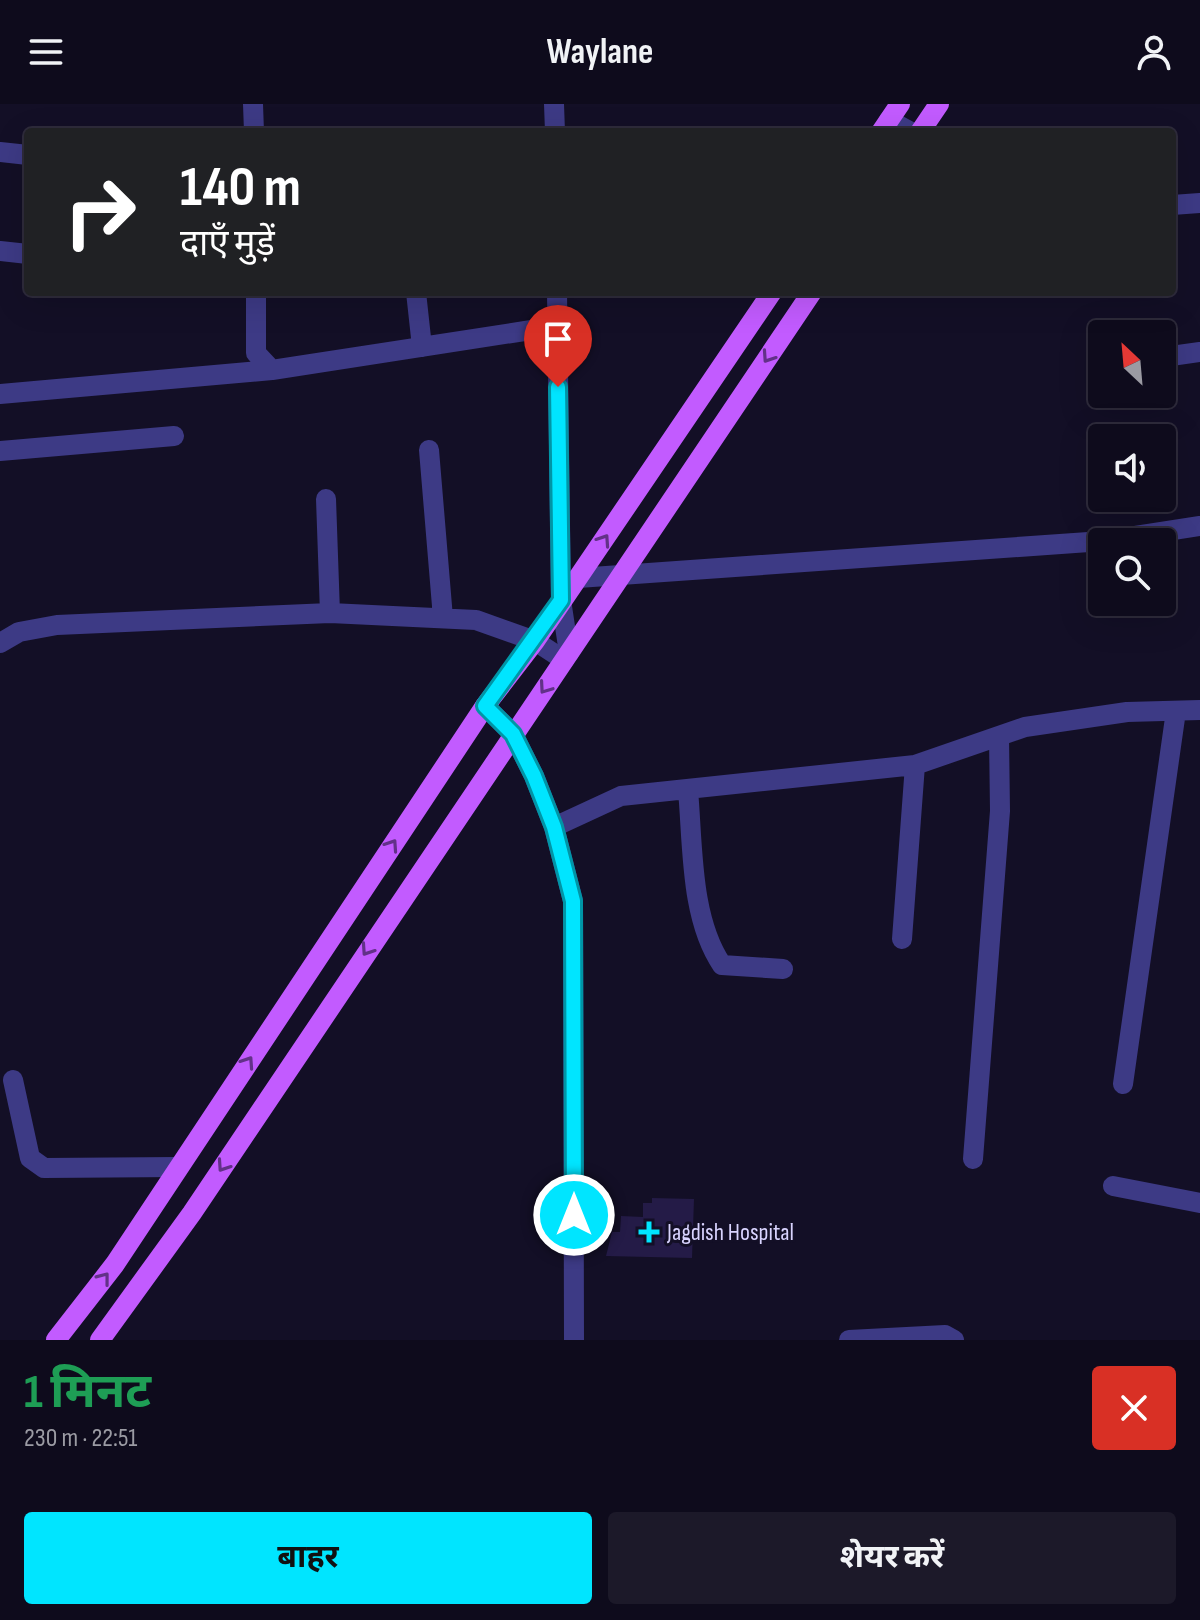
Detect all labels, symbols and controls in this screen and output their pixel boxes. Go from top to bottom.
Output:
icon: menu [24,30,68,74]
icon: person [1132,30,1176,74]
text: Waylane [547,31,653,74]
text: 140 m [180,155,301,222]
icon: right [48,160,152,264]
text: दाएँ मुड़ें [180,223,275,266]
pin [524,305,592,387]
icon: arrive [536,317,580,361]
north arrow [1088,320,1176,408]
map controls [1088,320,1176,616]
one-way arrow [763,348,778,362]
button: sound [1088,424,1176,512]
button: search [1088,528,1176,616]
one-way arrow [594,534,609,548]
one-way arrow [539,680,554,694]
one-way arrow [382,840,397,854]
one-way arrow [362,941,377,956]
one-way arrow [238,1056,253,1071]
one-way arrow [218,1158,233,1172]
position arrow [532,1173,616,1257]
place label: Jagdish Hospital [666,1218,794,1247]
marker: Jagdish Hospital [638,1221,660,1243]
one-way arrow [95,1272,109,1287]
text: 1 मिनट [24,1364,151,1421]
button: close [1092,1366,1176,1450]
text: 230 m · 22:51 [24,1423,137,1454]
button: बाहर [24,1512,592,1604]
button: शेयर करें [608,1512,1176,1604]

